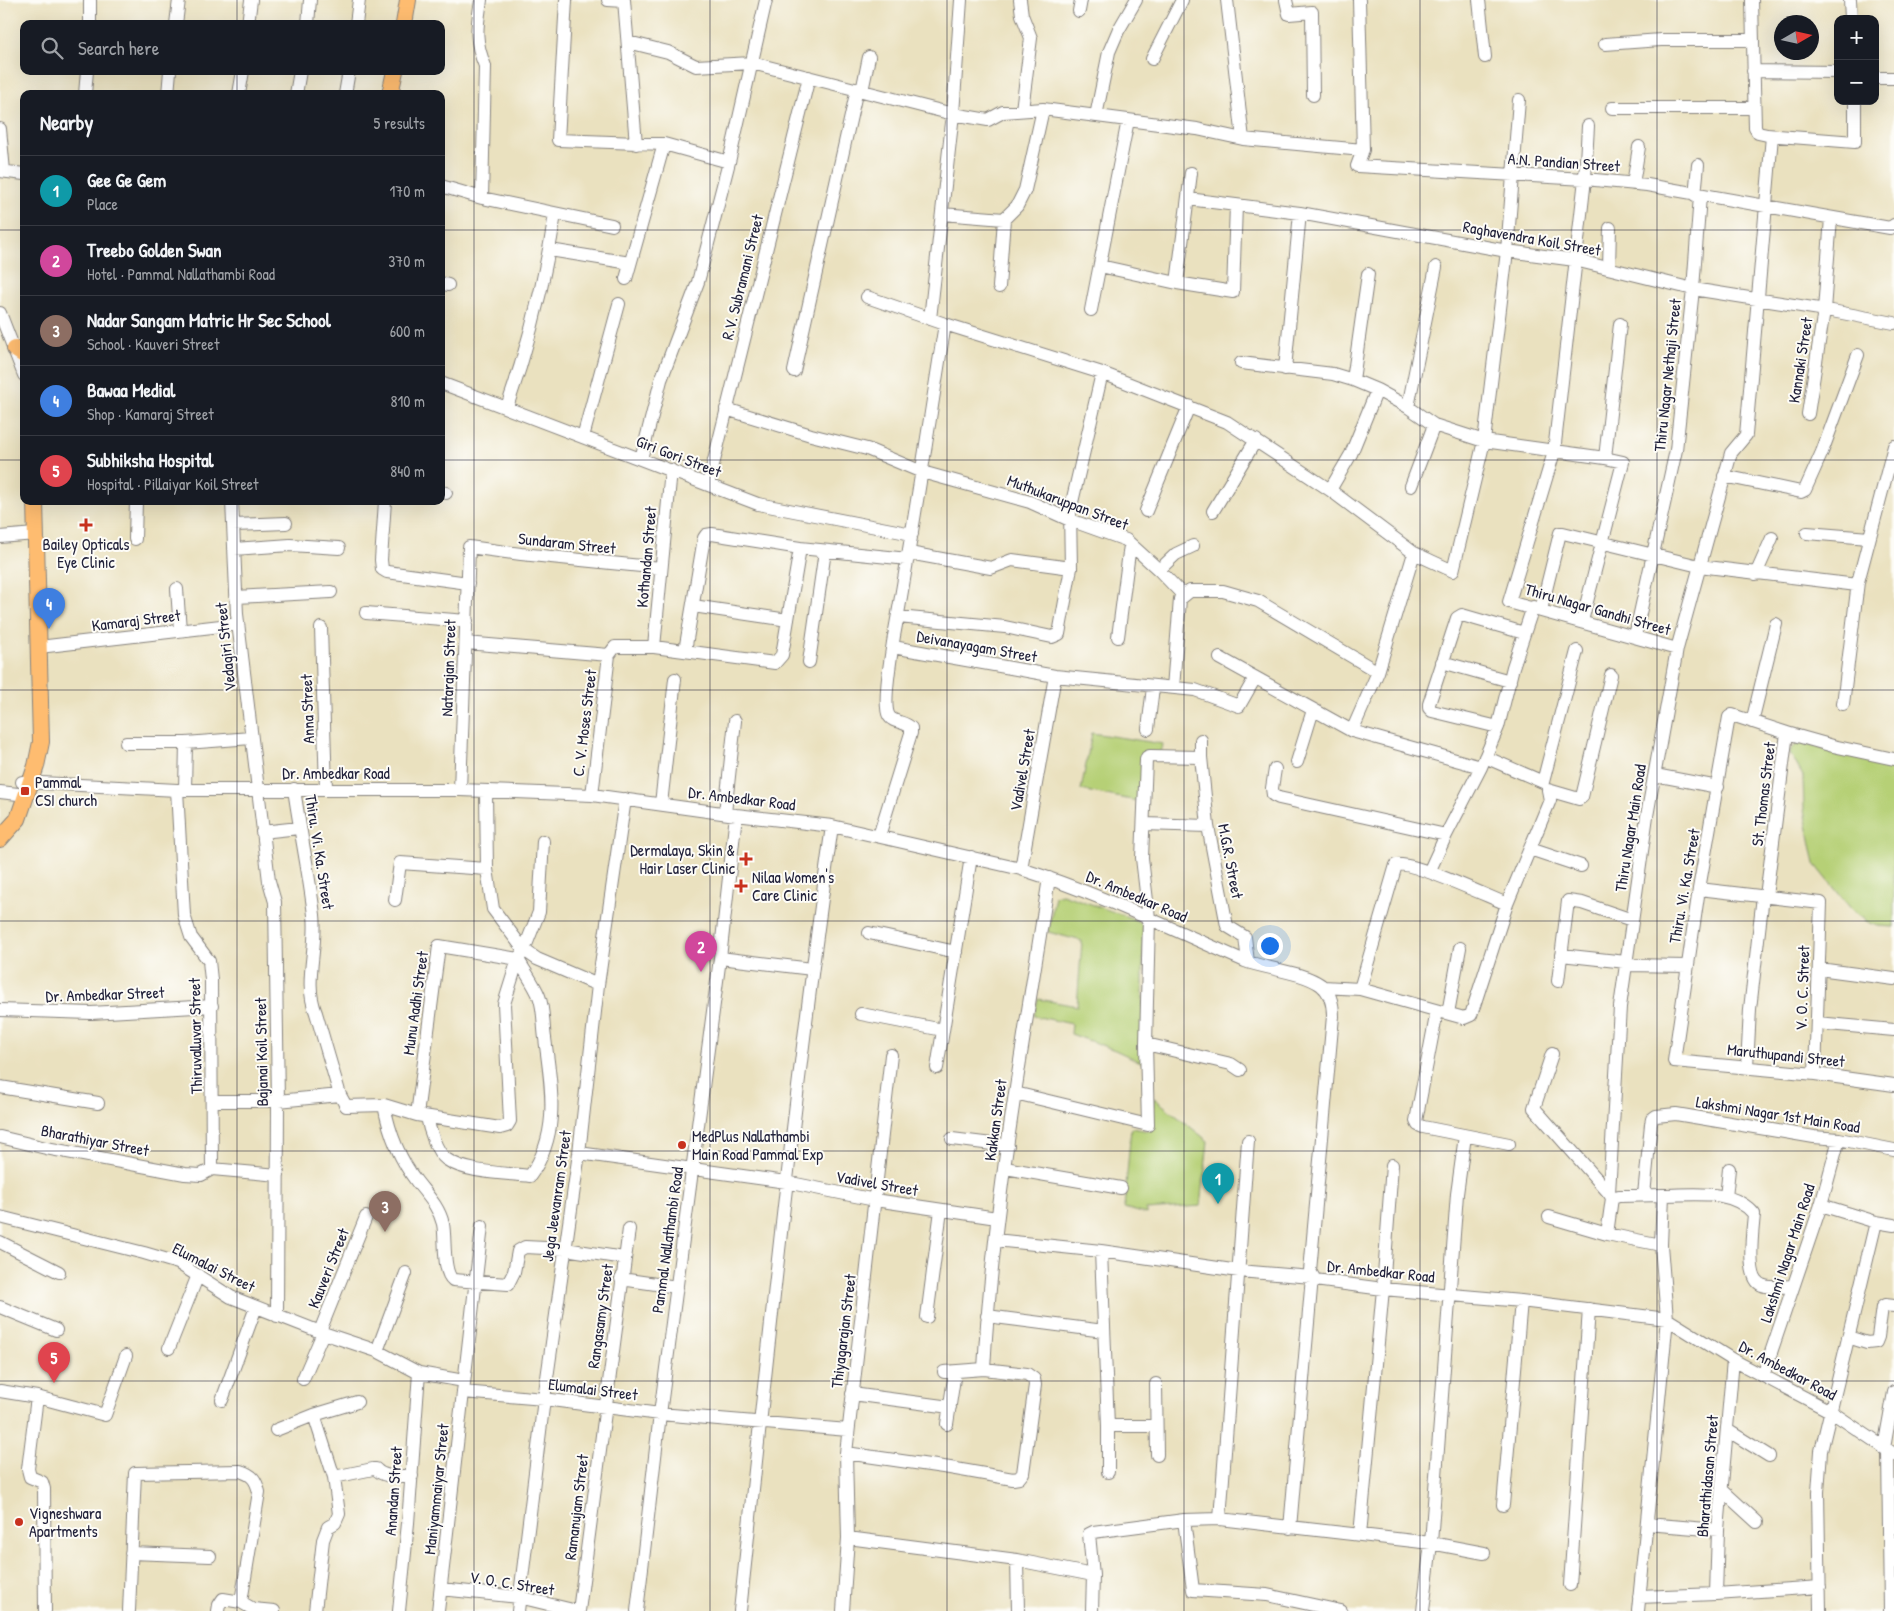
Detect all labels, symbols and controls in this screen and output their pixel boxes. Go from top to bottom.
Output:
north arrow [1774,15,1819,60]
map controls [1834,15,1879,105]
button: + [1834,15,1879,60]
search box [20,20,445,75]
icon: search [38,34,66,62]
text: Search here [78,35,159,61]
button: − [1834,60,1879,105]
text: Nearby [40,108,93,137]
text: 5 results [374,112,425,134]
street label: A.N. Pandian Street [1507,147,1621,177]
text: Gee Ge Gem [87,167,166,193]
text: 1 [53,180,59,202]
text: 170 m [390,180,425,202]
text: Place [87,193,118,215]
street label: R.V. Subramani Street [716,212,768,342]
street label: Raghavendra Koil Street [1461,215,1603,261]
text: Treebo Golden Swan [87,237,222,263]
text: 2 [52,250,60,272]
text: 370 m [388,250,425,272]
text: Hotel · Pammal Nallathambi Road [87,263,275,285]
street label: Thiru Nagar Nethaji Street [1648,297,1686,453]
text: Nadar Sangam Matric Hr Sec School [87,307,331,333]
street label: Kannaki Street [1782,315,1818,404]
text: 3 [52,320,60,342]
text: 600 m [390,320,425,342]
text: School · Kauveri Street [87,333,219,355]
text: Bawaa Medial [87,377,175,403]
text: 4 [53,390,59,412]
text: 810 m [391,390,425,412]
text: Shop · Kamaraj Street [87,403,214,425]
street label: Giri Gori Street [633,430,725,482]
text: Subhiksha Hospital [87,447,214,473]
text: 5 [53,460,59,482]
text: 840 m [390,460,425,482]
street label: Muthukaruppan Street [1004,469,1132,535]
text: Hospital · Pillaiyar Koil Street [87,473,259,495]
street label: Kothandan Street [631,505,661,608]
marker: Bailey Opticals Eye Clinic [79,518,93,532]
street label: Sundaram Street [517,527,617,559]
place label: Bailey Opticals Eye Clinic [43,533,129,573]
street label: Thiru Nagar Gandhi Street [1523,578,1674,640]
pin: 4 [33,588,65,629]
street label: Vedagiri Street [209,601,241,693]
street label: Kamaraj Street [91,604,182,636]
street label: Natarajan Street [435,619,461,717]
street label: Deivanayagam Street [915,625,1039,668]
street label: C. V. Moses Street [567,668,602,778]
street label: Anna Street [295,673,319,744]
street label: Vadivel Street [1004,727,1040,813]
street label: St. Thomas Street [1746,740,1780,847]
street label: Dr. Ambedkar Road [282,762,390,784]
street label: Thiru Nagar Main Road [1609,763,1651,893]
place label: Pammal CSI church [35,771,97,811]
street label: Dr. Ambedkar Road [687,781,797,815]
marker: Pammal CSI church [19,785,31,797]
street label: Thiru. Vi. Ka. Street [300,793,340,912]
street label: M.G.R. Street [1213,822,1249,901]
street label: Thiru. Vi. Ka. Street [1663,826,1705,945]
place label: Dermalaya, Skin & Hair Laser Clinic [630,839,736,879]
marker: Dermalaya, Skin & Hair Laser Clinic [739,852,753,866]
street label: Dr. Ambedkar Road [1083,865,1191,927]
place label: Nilaa Women's Care Clinic [752,866,834,906]
marker: Nilaa Women's Care Clinic [734,879,748,893]
pin: 2 [685,931,717,972]
your location [1257,933,1283,959]
street label: V. O. C. Street [1790,945,1814,1031]
street label: Munu Aadhi Street [397,949,433,1056]
street label: Thiruvalluvar Street [183,977,207,1094]
street label: Dr. Ambedkar Street [45,981,165,1007]
street label: Bajanai Koil Street [249,997,273,1107]
street label: Maruthupandi Street [1726,1038,1846,1072]
street label: Kakkan Street [978,1077,1012,1162]
street label: Lakshmi Nagar 1st Main Road [1695,1090,1861,1138]
street label: Bharathiyar Street [39,1119,151,1161]
place label: MedPlus Nallathambi Main Road Pammal Exp [692,1125,823,1165]
street label: Jega Jeevanram Street [536,1129,576,1263]
marker: MedPlus Nallathambi Main Road Pammal Exp [676,1139,688,1151]
pin: 1 [1202,1163,1234,1204]
street label: Vadivel Street [834,1165,920,1201]
street label: Pammal Nallathambi Road [646,1166,688,1314]
street label: Lakshmi Nagar Main Road [1754,1181,1820,1325]
pin: 3 [369,1191,401,1232]
street label: Kauveri Street [302,1224,354,1311]
street label: Elumalai Street [169,1237,259,1297]
street label: Dr. Ambedkar Road [1326,1254,1436,1288]
street label: Rangasamy Street [582,1262,618,1370]
street label: Thiyagarajan Street [825,1272,861,1389]
street label: Dr. Ambedkar Road [1735,1335,1841,1405]
pin: 5 [38,1342,70,1383]
street label: Elumalai Street [547,1373,639,1405]
street label: Bharathidasan Street [1691,1414,1723,1538]
street label: Maniyammaiyar Street [418,1422,454,1555]
street label: Anandan Street [379,1445,407,1536]
street label: Ramanujam Street [559,1452,593,1561]
place label: Vigneshwara Apartments [29,1502,101,1542]
marker: Vigneshwara Apartments [13,1516,25,1528]
street label: V. O. C. Street [468,1565,556,1601]

